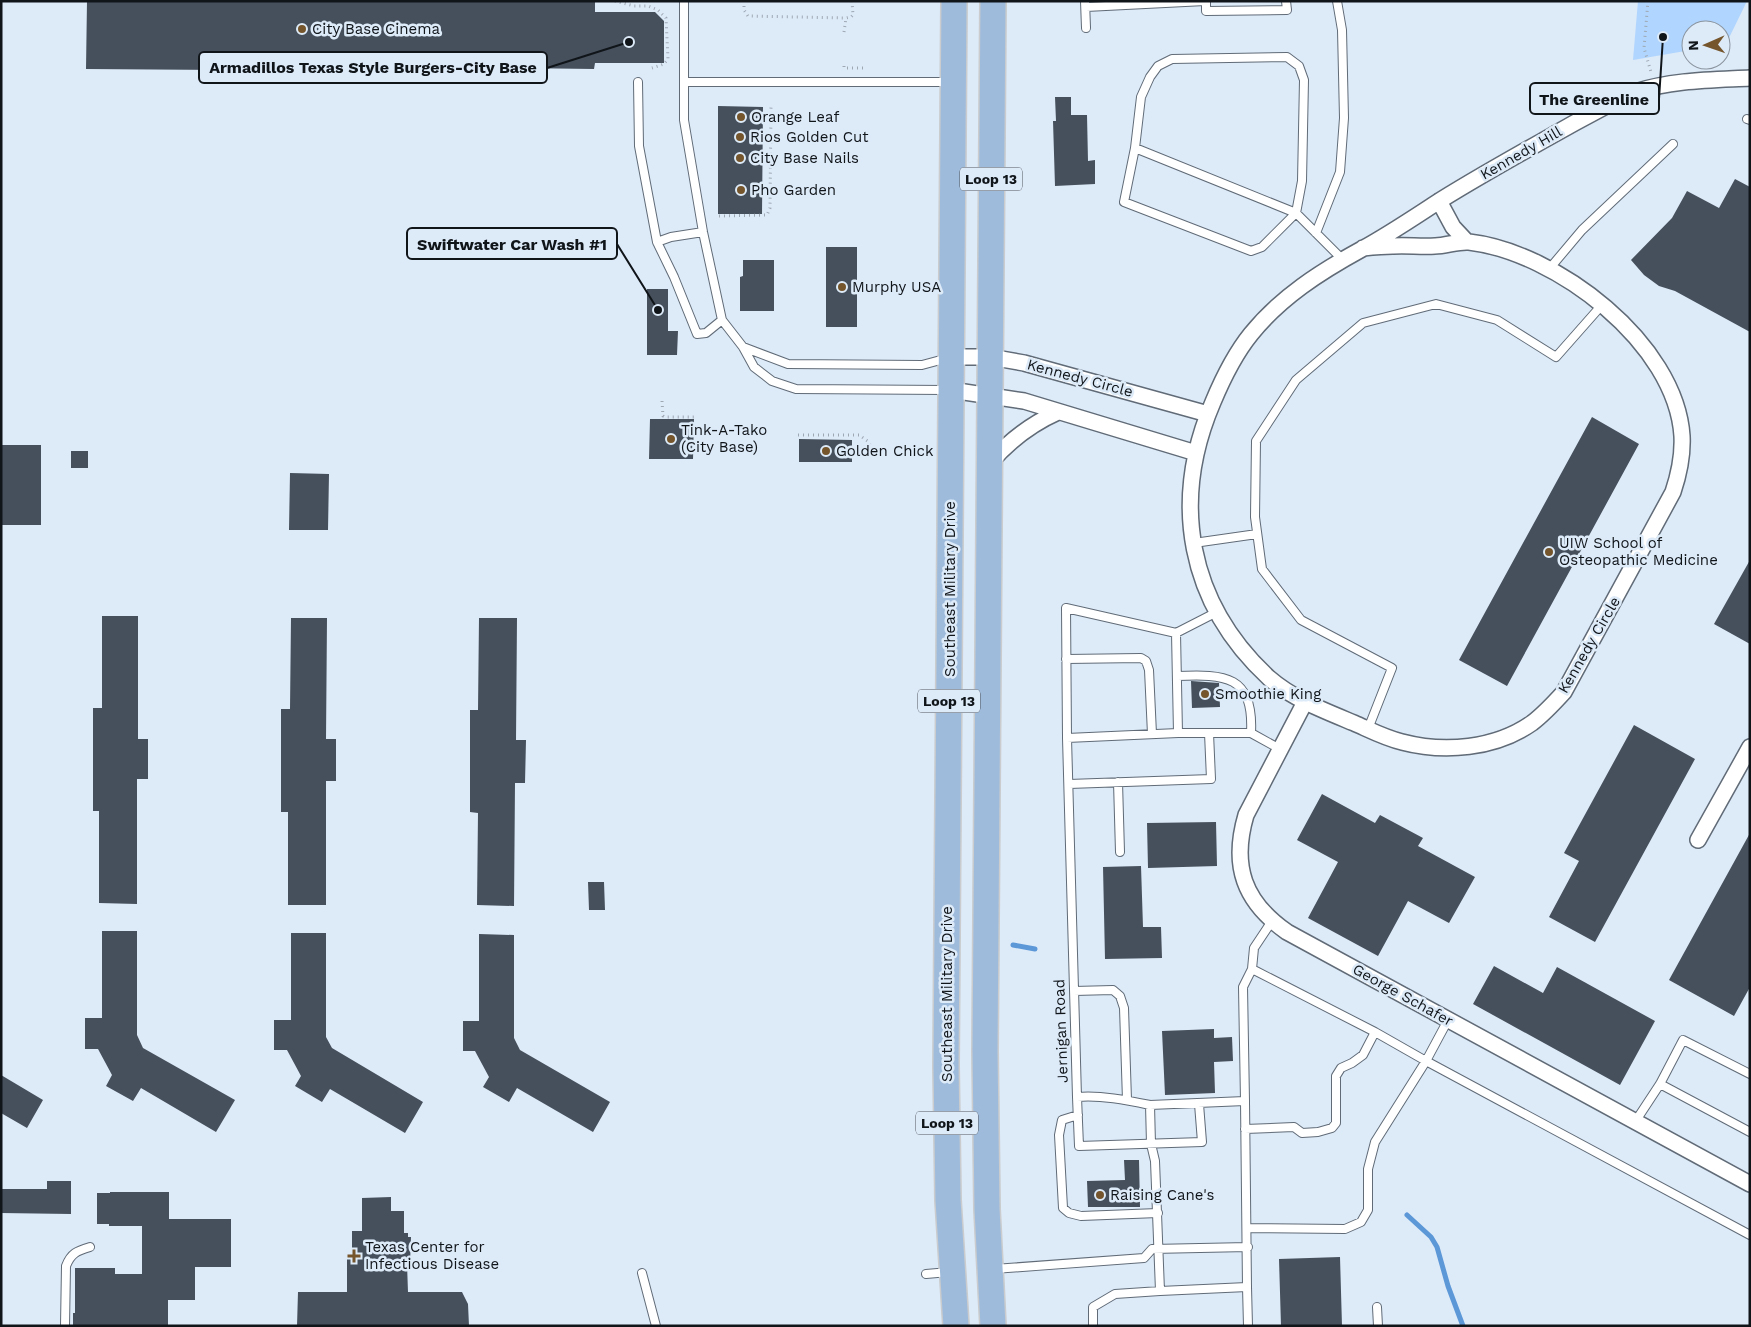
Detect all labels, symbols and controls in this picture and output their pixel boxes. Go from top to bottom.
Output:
place label: City Base Cinema [312,20,441,38]
north arrow [1681,20,1731,70]
marker: City Base Cinema [296,23,308,35]
text: N [1685,40,1701,51]
callout: Armadillos Texas Style Burgers-City Base [199,52,547,83]
text: Armadillos Texas Style Burgers-City Base [209,58,537,77]
callout: The Greenline [1530,83,1659,114]
text: The Greenline [1539,90,1649,109]
place label: Orange Leaf [751,108,839,126]
marker: Orange Leaf [735,111,747,123]
street label: Kennedy Hill [1477,122,1565,184]
place label: Rios Golden Cut [750,128,869,146]
marker: Rios Golden Cut [734,131,746,143]
place label: City Base Nails [750,149,859,167]
marker: City Base Nails [734,152,746,164]
road number: Loop 13 [960,168,1022,190]
place label: Pho Garden [751,181,836,199]
marker: Pho Garden [735,184,747,196]
callout: Swiftwater Car Wash #1 [407,228,617,259]
text: Swiftwater Car Wash #1 [417,235,607,254]
place label: Murphy USA [852,278,941,296]
marker: Murphy USA [836,281,848,293]
street label: Kennedy Circle [1025,355,1135,401]
place label: Tink-A-Tako (City Base) [681,421,767,456]
marker: Tink-A-Tako (City Base) [665,433,677,445]
place label: Golden Chick [836,442,934,460]
marker: Golden Chick [820,445,832,457]
street label: Southeast Military Drive [941,501,959,677]
place label: UIW School of Osteopathic Medicine [1559,534,1718,569]
marker: UIW School of Osteopathic Medicine [1543,546,1555,558]
street label: Kennedy Circle [1554,593,1624,697]
place label: Smoothie King [1215,685,1321,703]
marker: Smoothie King [1199,688,1211,700]
road number: Loop 13 [918,689,980,712]
street label: Southeast Military Drive [938,906,956,1082]
street label: George Schafer [1350,960,1456,1030]
street label: Jernigan Road [1050,979,1072,1083]
road number: Loop 13 [916,1112,978,1134]
place label: Raising Cane's [1110,1186,1215,1204]
marker: Raising Cane's [1094,1189,1106,1201]
place label: Texas Center for Infectious Disease [365,1238,499,1273]
marker: Texas Center for Infectious Disease [347,1249,361,1263]

